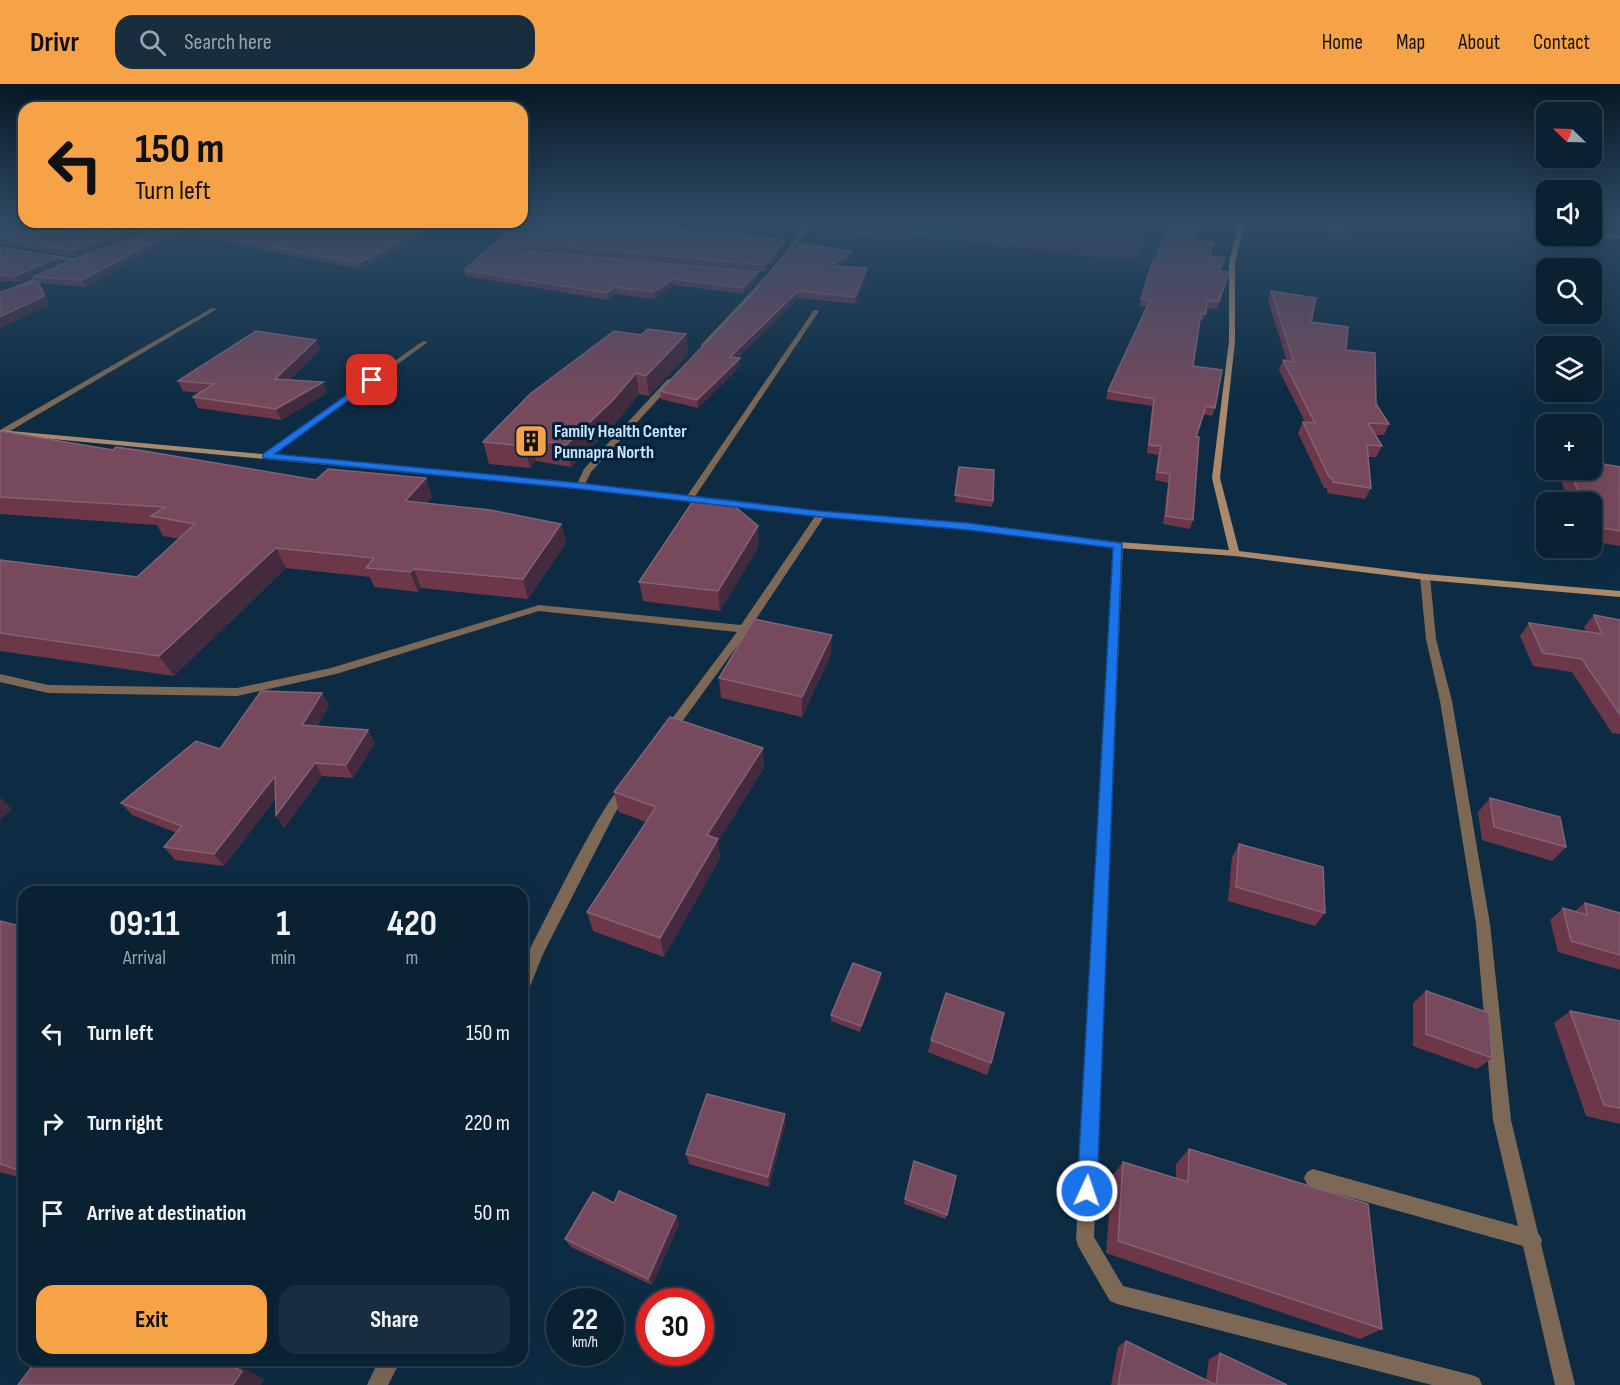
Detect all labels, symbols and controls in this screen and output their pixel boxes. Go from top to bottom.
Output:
search box [115,15,535,69]
text: Drivr [30,26,79,59]
icon: search [136,26,169,59]
text: Search here [184,29,272,56]
text: Home [1322,30,1363,55]
text: Map [1396,30,1425,55]
text: About [1458,30,1500,55]
text: Contact [1533,30,1590,55]
north arrow [1536,102,1602,168]
map controls [1536,102,1602,558]
text: 150 m [135,124,224,175]
icon: left [36,126,114,204]
text: Turn left [135,175,211,207]
button: sound [1536,180,1602,246]
button: search [1536,258,1602,324]
button: layers [1536,336,1602,402]
pin [346,354,397,405]
icon: arrive [355,363,388,396]
button: + [1536,414,1602,480]
place label: Family Health Center Punnapra North [554,421,687,463]
building icon: Family Health Center Punnapra North [513,423,549,459]
button: − [1536,492,1602,558]
text: 09:11 [109,903,180,946]
text: 1 [276,903,290,946]
text: 420 [387,903,437,946]
text: Arrival [123,946,166,970]
text: min [271,946,296,970]
text: m [406,946,418,970]
icon: left [36,1017,69,1050]
text: Turn left [87,1020,153,1047]
text: 150 m [466,1020,510,1047]
icon: right [36,1107,69,1140]
text: Turn right [87,1110,163,1137]
text: 220 m [464,1110,510,1137]
position arrow [1055,1159,1119,1223]
icon: arrive [36,1197,69,1230]
text: Arrive at destination [87,1200,246,1227]
text: 50 m [474,1200,510,1227]
button: Exit [36,1285,267,1354]
button: Share [279,1285,510,1354]
speed limit sign: 30 [636,1288,714,1366]
text: 22 [572,1302,598,1338]
text: km/h [572,1333,598,1352]

